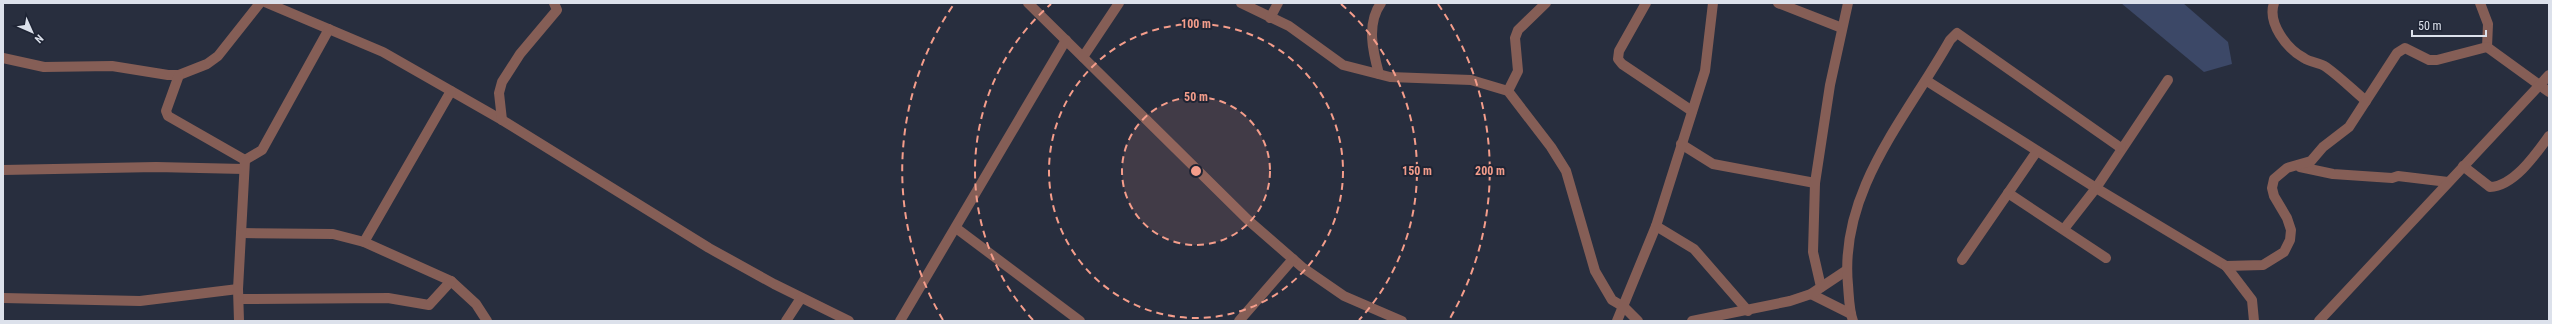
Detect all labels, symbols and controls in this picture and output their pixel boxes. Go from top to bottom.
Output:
north arrow [12,12,52,52]
scale bar [2412,12,2486,38]
text: 100 m [1181,17,1211,31]
text: 50 m [2418,19,2442,33]
text: N [32,32,46,46]
text: 50 m [1184,90,1208,104]
centre of rings [1189,164,1203,178]
text: 150 m [1402,164,1432,178]
text: 200 m [1475,164,1505,178]

